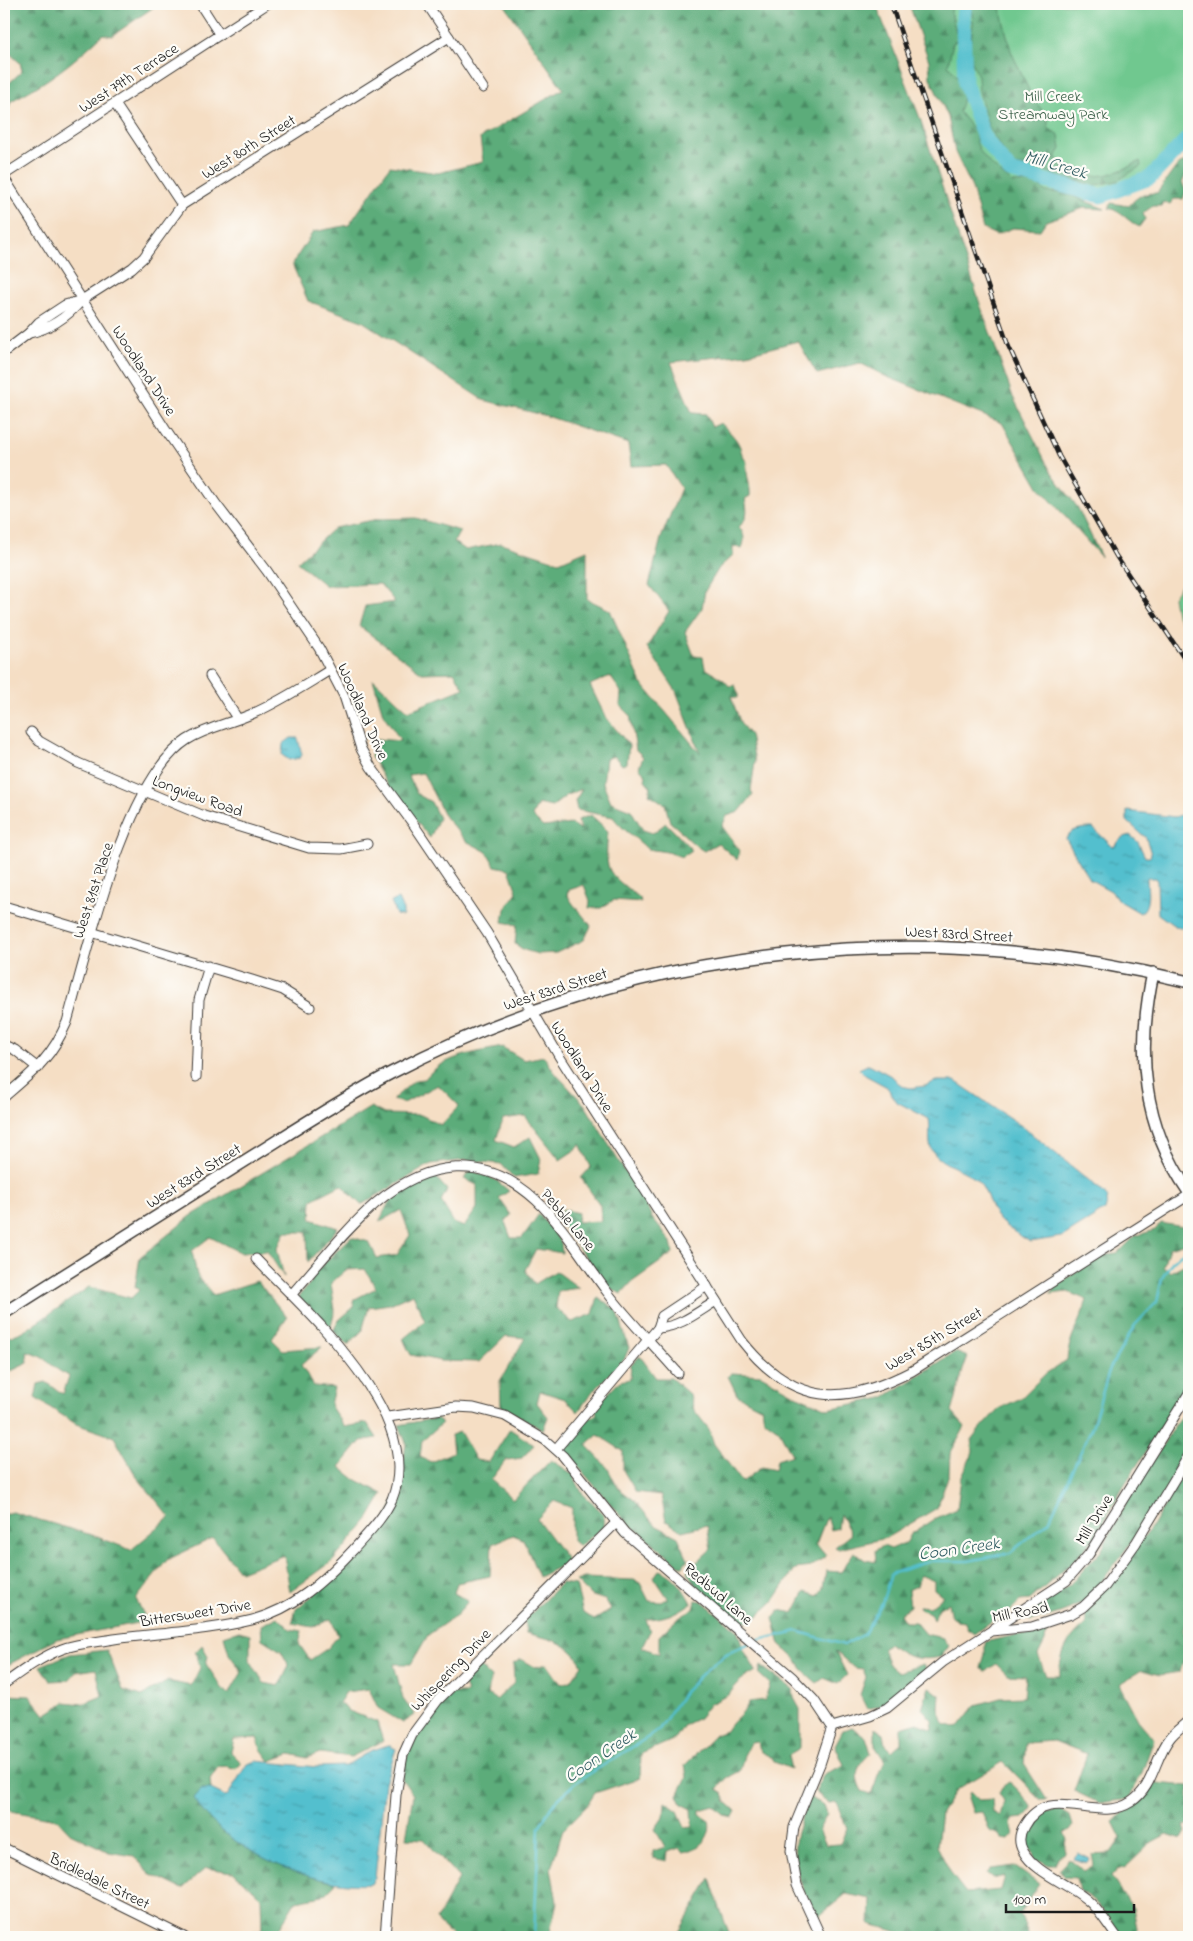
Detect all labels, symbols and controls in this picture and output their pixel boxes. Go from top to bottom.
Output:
street label: West 79th Terrace [74,37,184,120]
park label: Mill Creek Streamway Park [998,85,1109,127]
street label: West 80th Street [197,109,301,186]
water label: Mill Creek [1021,145,1091,188]
street label: Woodland Drive [105,321,182,422]
street label: Woodland Drive [330,660,395,765]
street label: Longview Road [149,769,246,824]
street label: West 81st Place [67,839,121,942]
street label: West 83rd Street [904,920,1014,950]
street label: West 83rd Street [501,962,611,1018]
street label: Woodland Drive [544,1017,619,1118]
street label: West 83rd Street [142,1138,247,1215]
street label: Pebble Lane [534,1184,601,1257]
street label: West 85th Street [881,1301,988,1378]
street label: Mill Drive [1070,1490,1120,1550]
water label: Coon Creek [917,1531,1003,1569]
street label: Redbud Lane [678,1558,758,1632]
street label: Bittersweet Drive [137,1593,253,1635]
street label: Mill Road [990,1596,1051,1630]
street label: Whispering Drive [406,1623,498,1717]
water label: Coon Creek [560,1722,643,1790]
street label: Bridledale Street [44,1847,154,1917]
scale bar [1006,1881,1133,1913]
text: 100 m [1013,1889,1046,1911]

